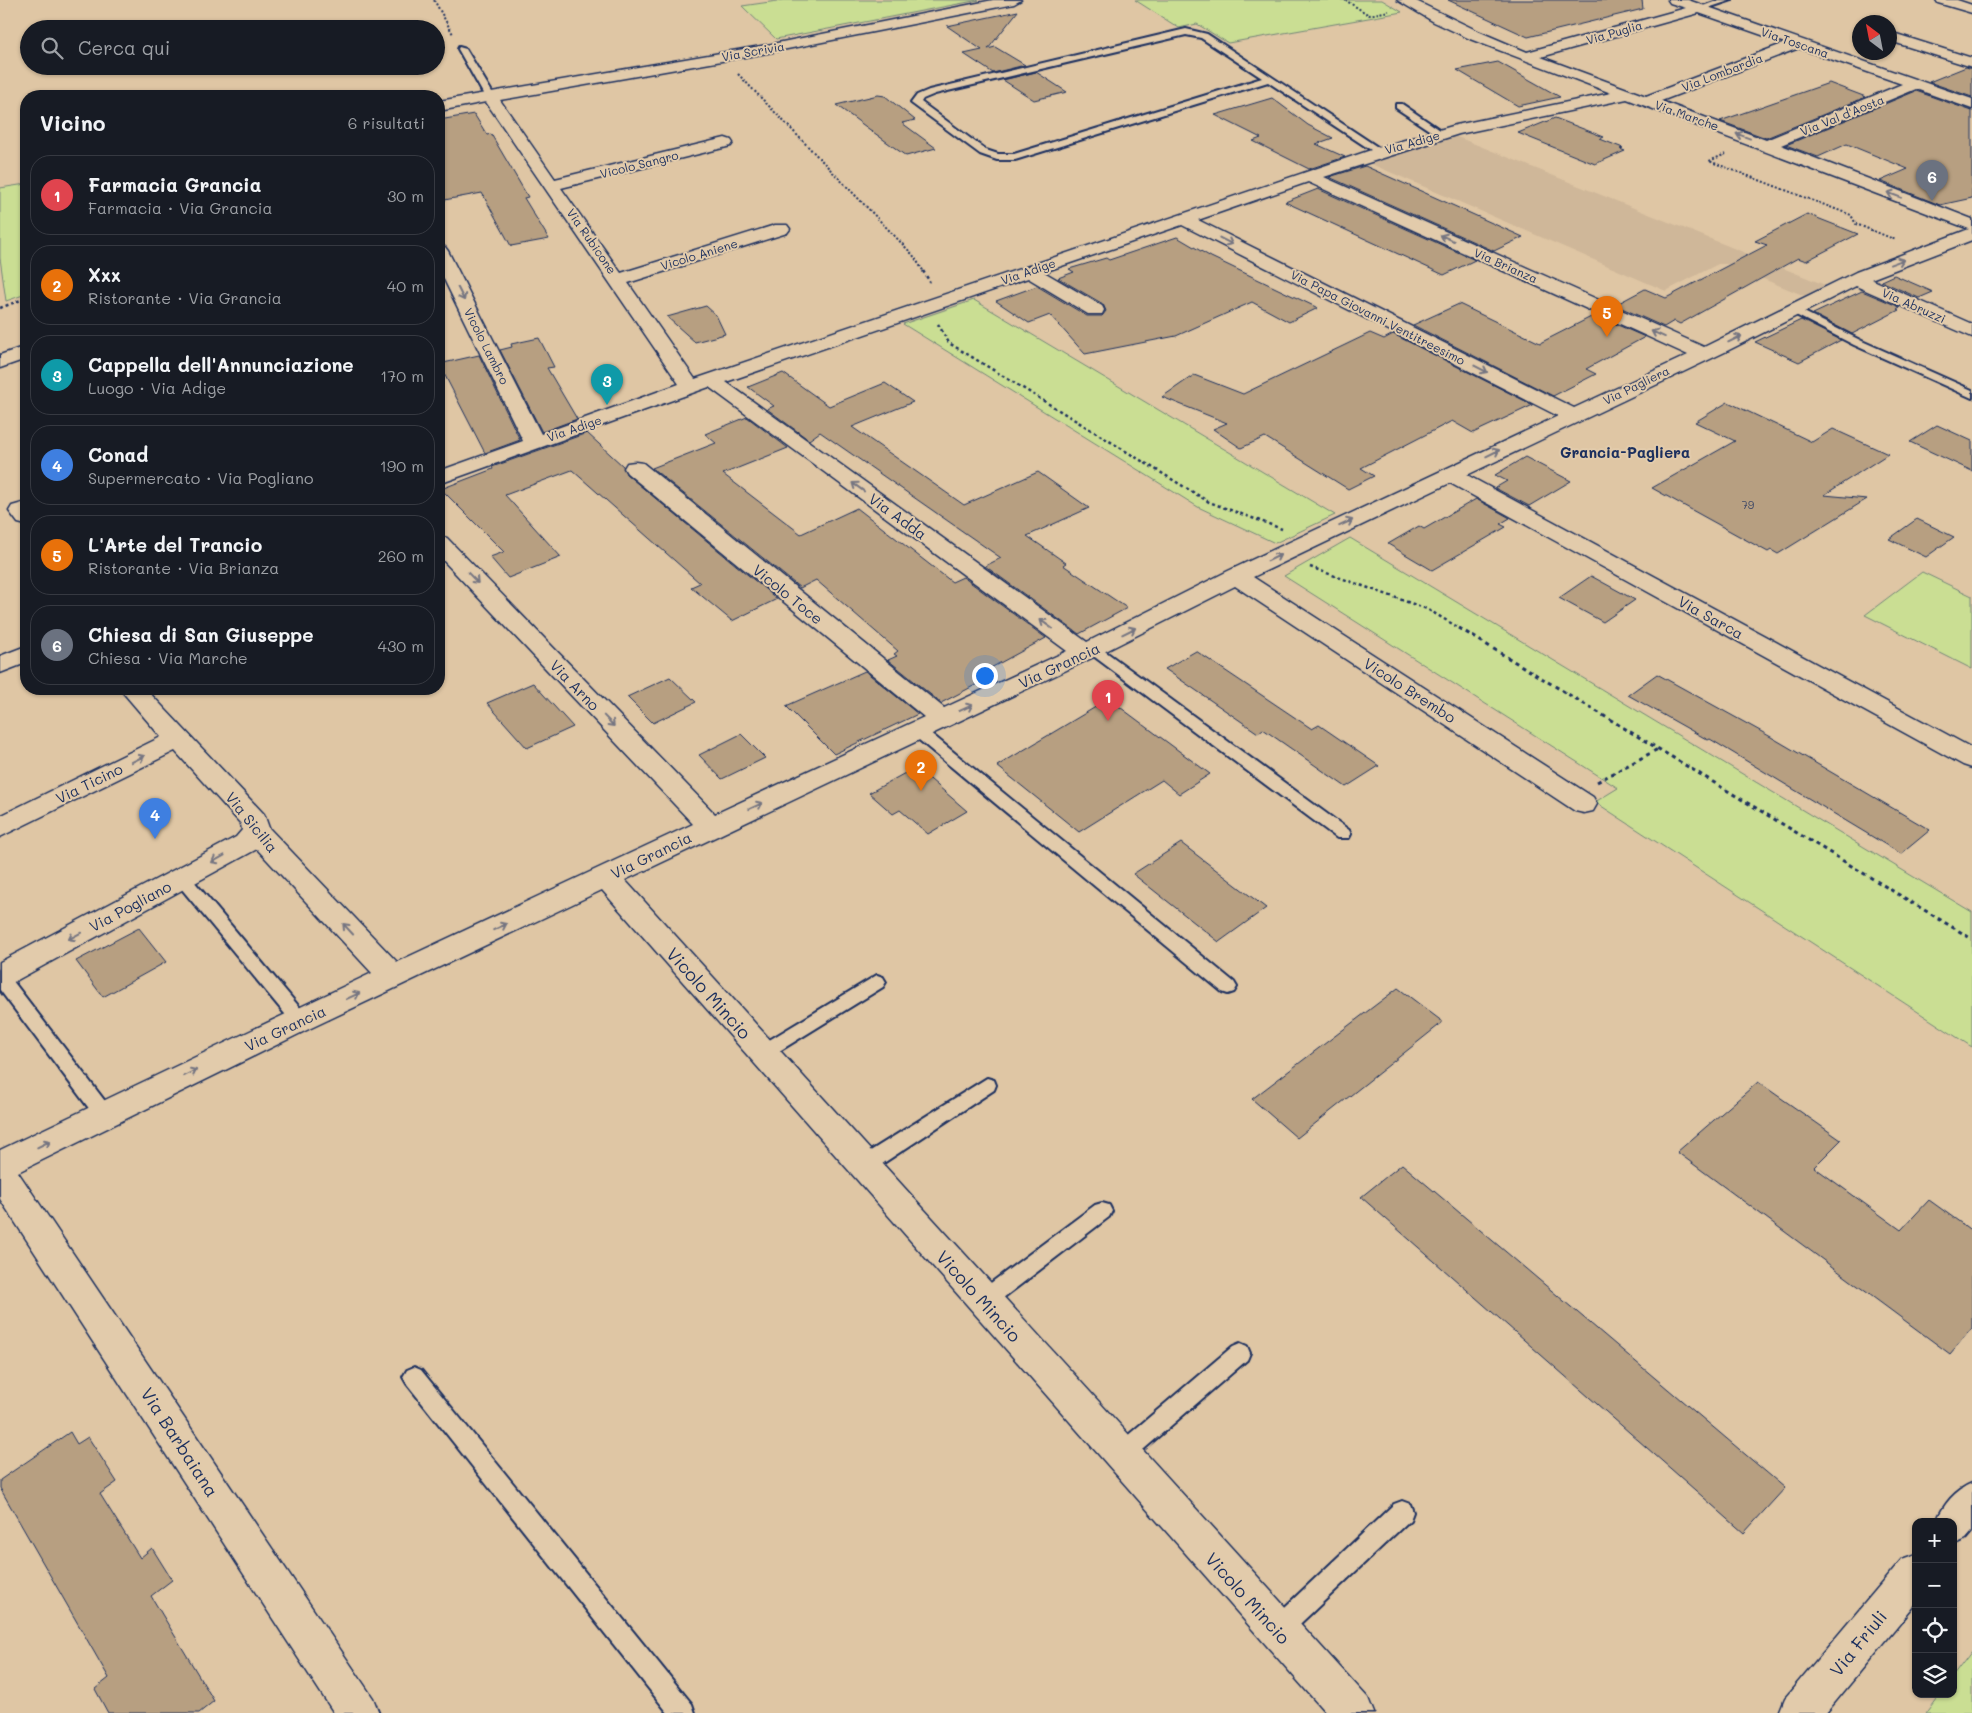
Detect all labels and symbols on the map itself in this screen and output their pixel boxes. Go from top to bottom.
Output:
north arrow [1852,15,1897,60]
street label: Via Puglia [1584,16,1644,48]
street label: Via Toscana [1759,23,1831,61]
street label: Via Scrivia [720,38,786,64]
street label: Via Lombardia [1679,49,1765,95]
street label: Via Val d'Aosta [1798,91,1886,139]
street label: Via Marche [1653,96,1721,134]
street label: Via Adige [1383,126,1441,158]
one-way arrow [1735,131,1751,140]
street label: Vicolo Sangro [598,146,680,182]
pin: 6 [1916,160,1948,201]
one-way arrow [1887,190,1902,199]
street label: Via Rubicone [563,205,621,277]
one-way arrow [1440,233,1455,243]
street label: Vicolo Aniene [659,235,739,273]
one-way arrow [1219,236,1234,246]
street label: Via Brianza [1472,244,1540,286]
street label: Via Adige [999,254,1057,288]
one-way arrow [1889,256,1905,266]
street label: Via Papa Giovanni Ventitreesimo [1288,266,1468,368]
street label: Via Abruzzi [1880,284,1948,326]
one-way arrow [456,286,466,301]
pin: 5 [1591,296,1623,337]
street label: Vicolo Lambro [461,305,513,387]
one-way arrow [1651,329,1666,339]
one-way arrow [1727,334,1742,343]
street label: Via Pagliera [1600,362,1672,408]
pin: 3 [591,364,623,405]
one-way arrow [1473,365,1488,374]
street label: Via Adige [545,411,603,445]
district label: Grancia-Pagliera [1560,442,1690,462]
one-way arrow [1485,448,1500,457]
one-way arrow [851,482,865,492]
street label: Via Adda [865,488,931,544]
house number: 79 [1742,497,1755,512]
one-way arrow [1338,518,1353,528]
one-way arrow [1266,553,1281,562]
street label: Vicolo Toce [749,560,827,628]
one-way arrow [466,572,478,584]
street label: Via Sarca [1675,591,1747,643]
one-way arrow [1040,618,1053,629]
one-way arrow [1121,626,1136,635]
street label: Via Grancia [1015,637,1103,693]
street label: Vicolo Brembo [1360,653,1460,727]
street label: Via Arno [546,655,604,715]
your location [972,663,998,689]
pin: 1 [1092,680,1124,721]
one-way arrow [958,703,973,712]
one-way arrow [603,714,615,726]
pin: 2 [905,750,937,791]
one-way arrow [130,754,145,763]
street label: Via Ticino [52,758,126,808]
street label: Via Sicilia [221,788,283,856]
pin: 4 [139,798,171,839]
one-way arrow [748,801,763,811]
street label: Via Grancia [607,827,695,883]
one-way arrow [211,855,226,864]
street label: Via Pogliano [86,876,175,936]
one-way arrow [492,921,507,931]
one-way arrow [342,922,354,935]
one-way arrow [67,931,82,941]
street label: Vicolo Mincio [661,942,757,1044]
one-way arrow [345,991,360,1000]
street label: Via Grancia [241,1000,329,1056]
one-way arrow [182,1068,197,1077]
one-way arrow [36,1138,51,1148]
street label: Vicolo Mincio [931,1245,1027,1347]
street label: Via Barbaiana [136,1383,224,1501]
street label: Vicolo Mincio [1200,1547,1296,1649]
street label: Via Friuli [1824,1605,1892,1681]

